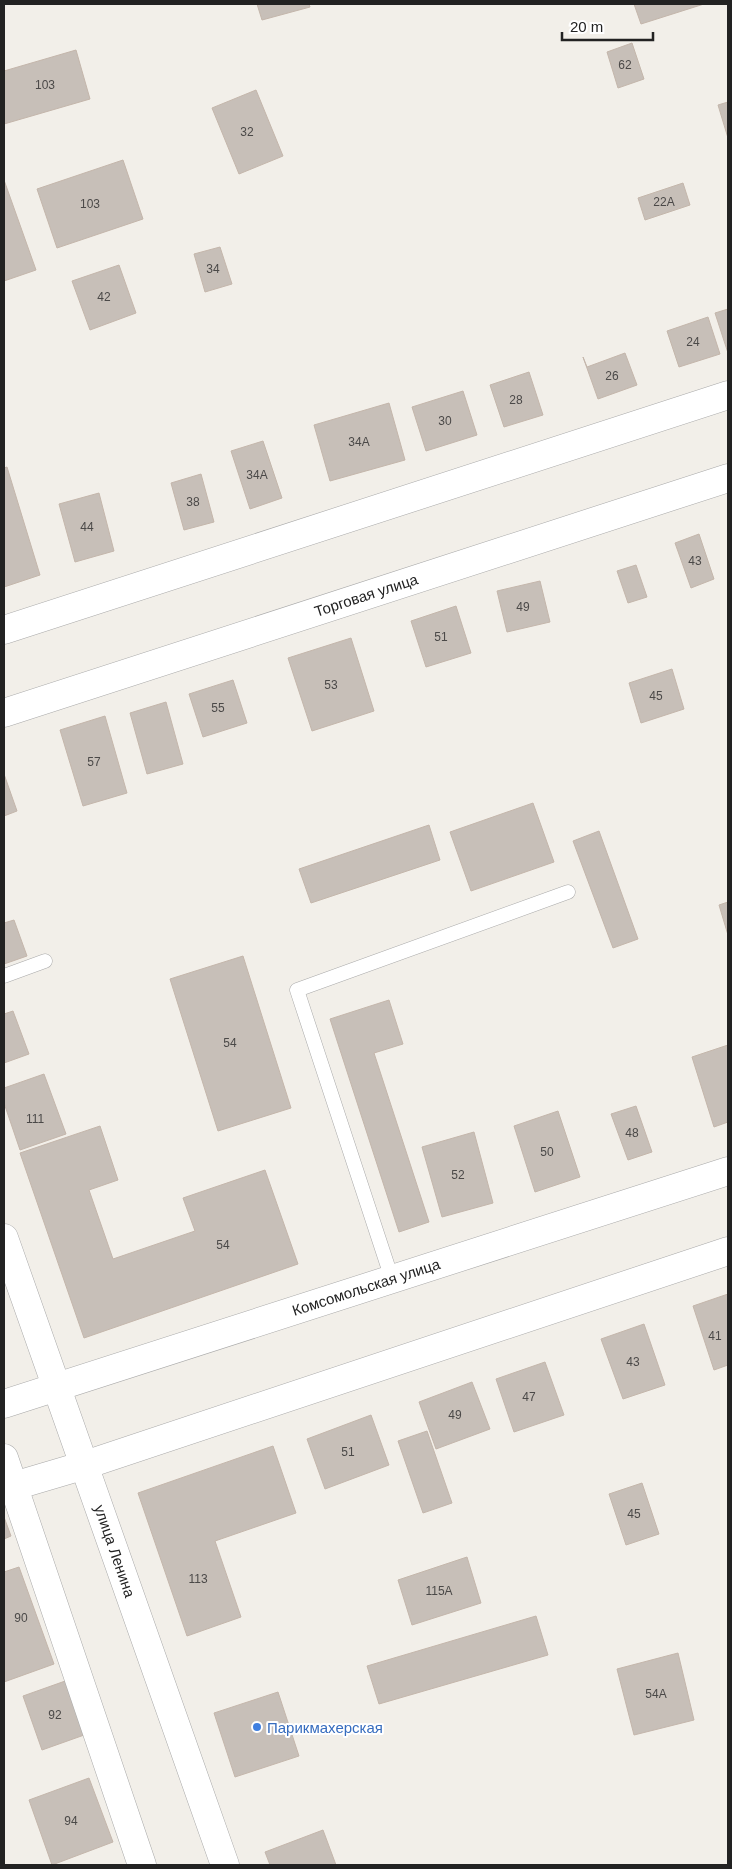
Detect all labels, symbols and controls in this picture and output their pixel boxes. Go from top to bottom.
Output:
scale bar [562,10,653,42]
text: 20 m [570,18,603,35]
house number: 62 [618,58,632,72]
house number: 103 [35,78,55,92]
house number: 32 [240,125,254,139]
house number: 22А [653,195,675,209]
house number: 103 [80,197,100,211]
house number: 34 [206,262,220,276]
house number: 42 [97,290,111,304]
house number: 24 [686,335,700,349]
house number: 26 [605,369,619,383]
house number: 28 [509,393,523,407]
house number: 30 [438,414,452,428]
house number: 34А [348,435,370,449]
house number: 34А [246,468,268,482]
house number: 38 [186,495,200,509]
house number: 44 [80,520,94,534]
house number: 43 [688,554,702,568]
street label: Торговая улица [312,570,421,620]
house number: 49 [516,600,530,614]
house number: 51 [434,630,448,644]
house number: 53 [324,678,338,692]
house number: 45 [649,689,663,703]
house number: 55 [211,701,225,715]
house number: 57 [87,755,101,769]
house number: 54 [223,1036,237,1050]
house number: 111 [26,1112,44,1126]
house number: 48 [625,1126,639,1140]
house number: 50 [540,1145,554,1159]
house number: 52 [451,1168,465,1182]
house number: 54 [216,1238,230,1252]
street label: Комсомольская улица [290,1255,443,1319]
house number: 41 [708,1329,722,1343]
house number: 43 [626,1355,640,1369]
house number: 47 [522,1390,536,1404]
house number: 49 [448,1408,462,1422]
house number: 51 [341,1445,355,1459]
street label: улица Ленина [91,1502,139,1600]
house number: 45 [627,1507,641,1521]
house number: 113 [188,1572,208,1586]
house number: 115А [425,1584,453,1598]
house number: 90 [14,1611,28,1625]
house number: 54А [645,1687,667,1701]
house number: 92 [48,1708,62,1722]
place label: Парикмахерская [267,1719,383,1736]
marker: Парикмахерская [251,1721,263,1733]
house number: 94 [64,1814,78,1828]

